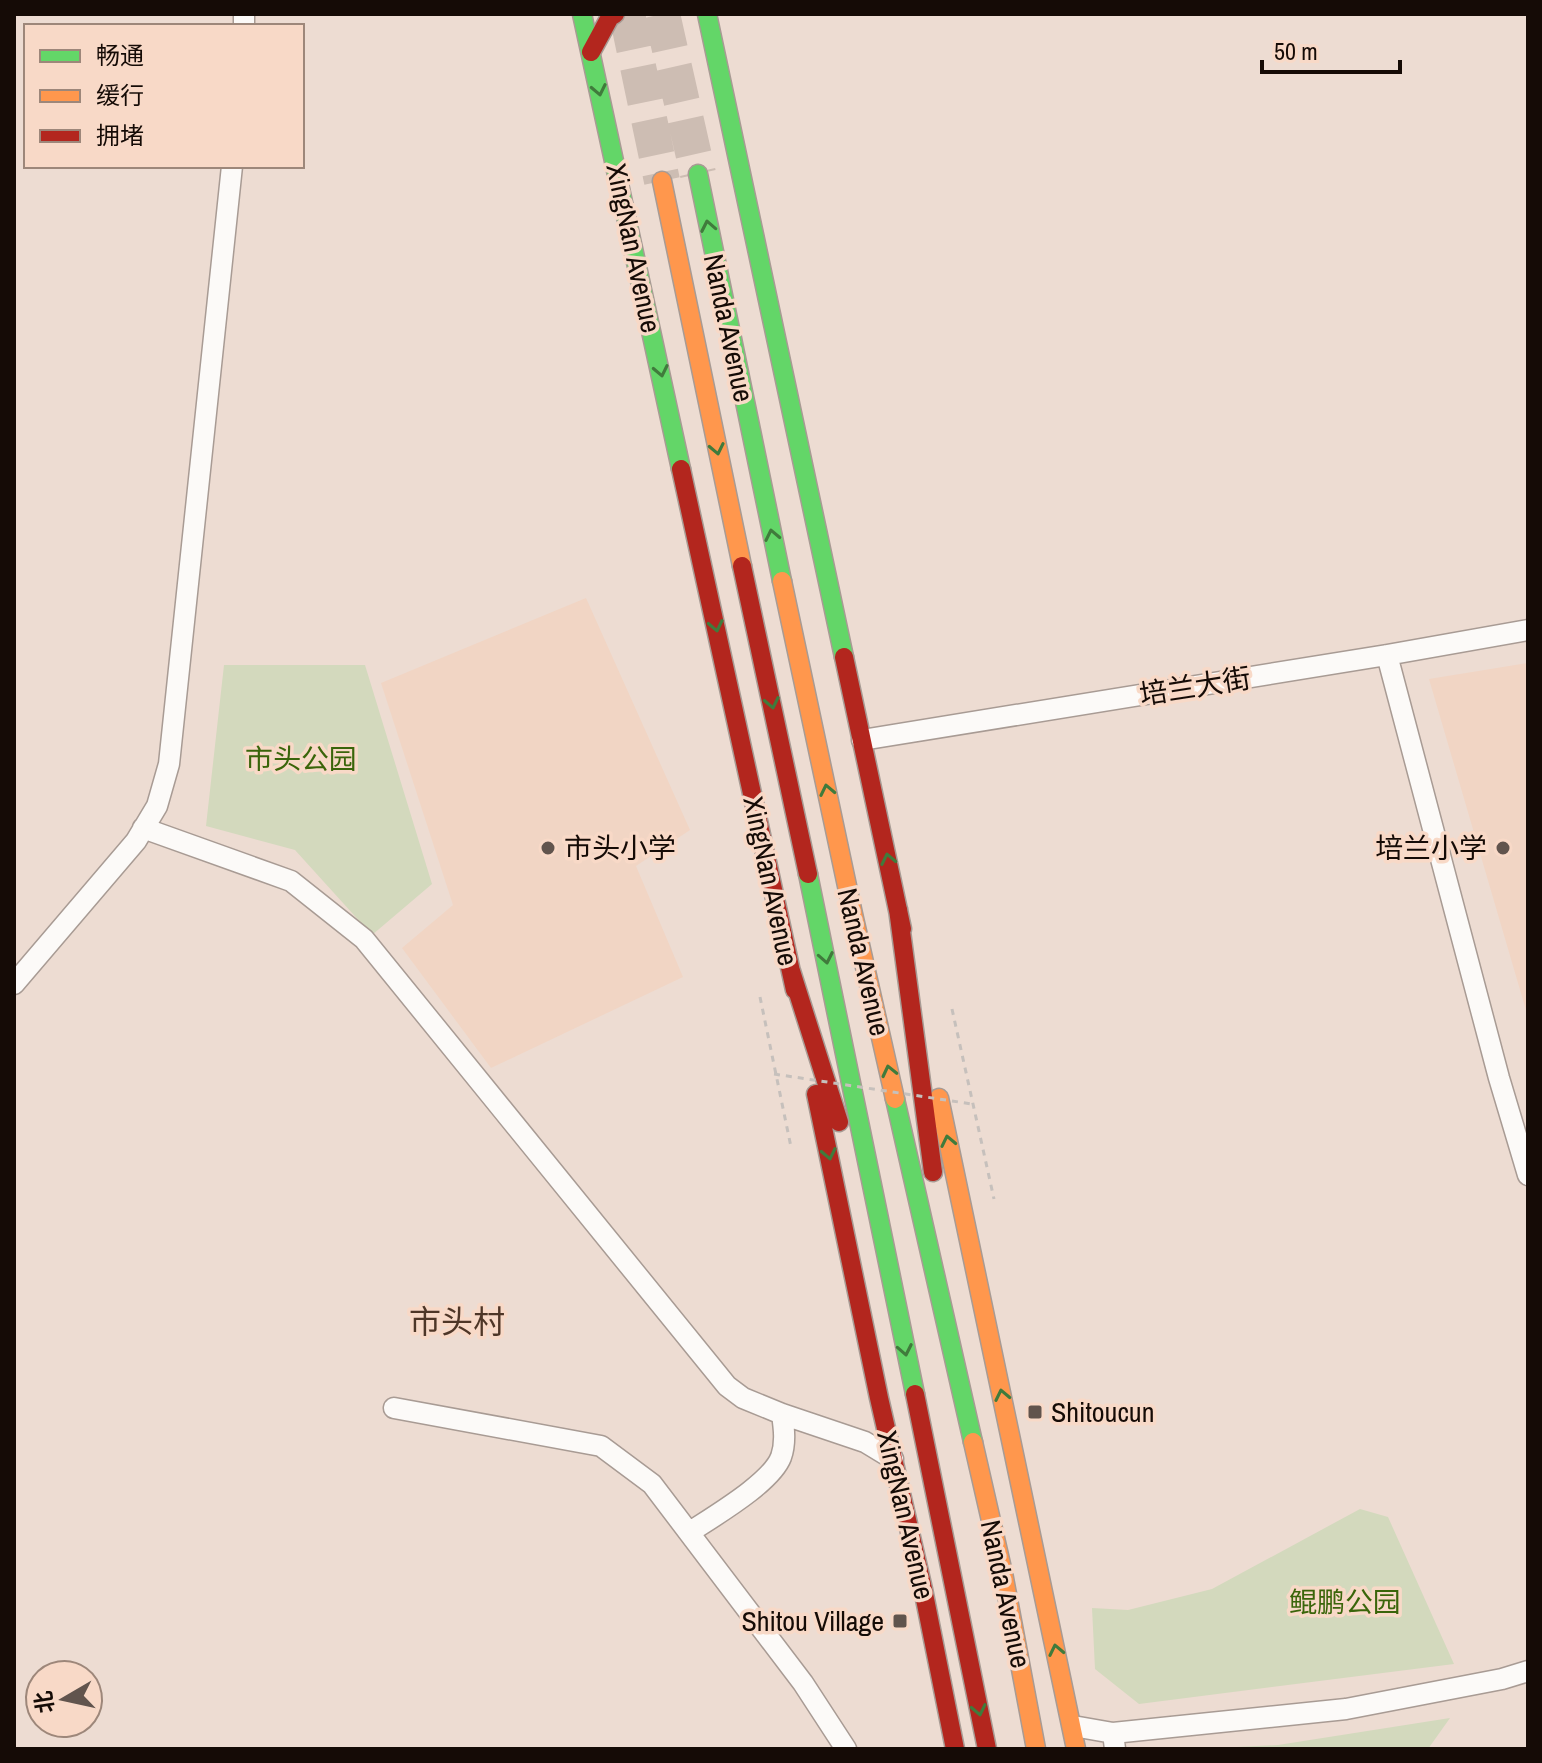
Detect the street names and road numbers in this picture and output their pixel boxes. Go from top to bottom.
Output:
street label: XingNan Avenue [598,160,670,336]
street label: Nanda Avenue [695,251,763,405]
street label: 培兰大街 [1137,658,1253,714]
street label: XingNan Avenue [735,793,807,969]
street label: Nanda Avenue [829,885,899,1039]
street label: XingNan Avenue [868,1427,944,1603]
street label: Nanda Avenue [972,1517,1040,1671]

